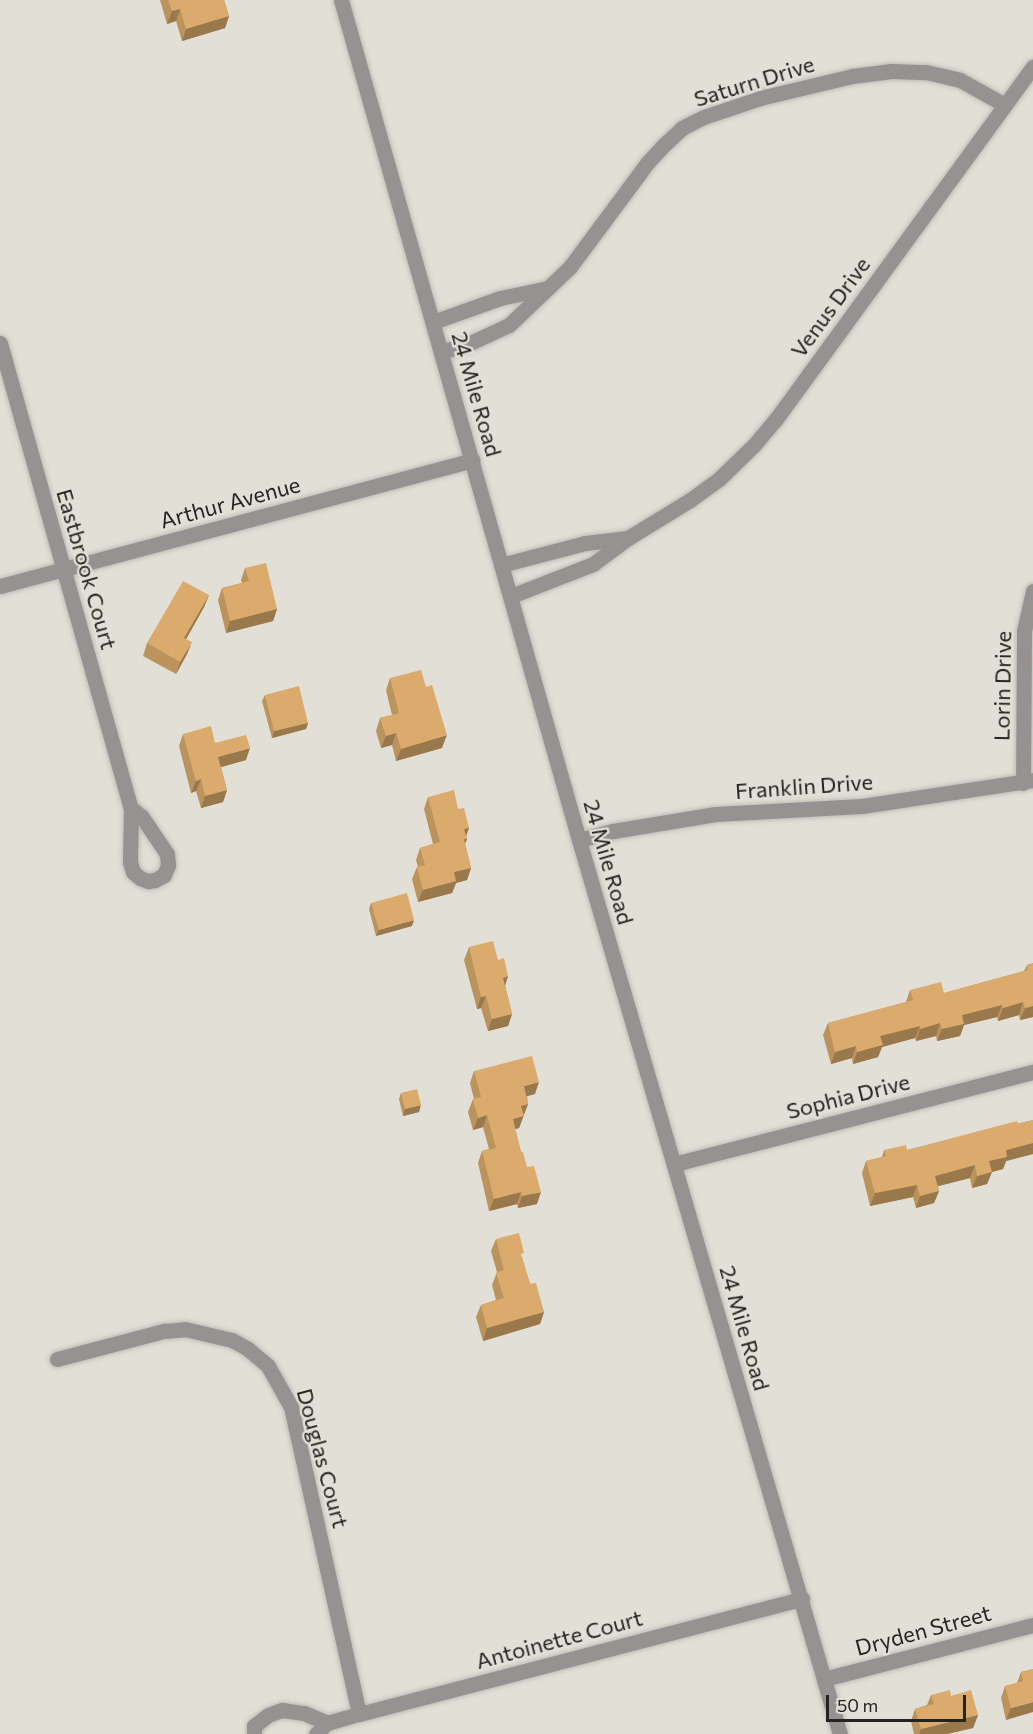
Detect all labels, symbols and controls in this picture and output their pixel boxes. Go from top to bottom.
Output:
street label: Saturn Drive [691,50,817,112]
street label: Venus Drive [785,252,875,362]
street label: 24 Mile Road [447,328,507,460]
street label: Arthur Avenue [157,471,303,533]
street label: Eastbrook Court [51,486,123,652]
street label: Lorin Drive [988,631,1016,741]
street label: Franklin Drive [734,768,874,804]
street label: 24 Mile Road [579,796,639,928]
street label: Sophia Drive [784,1068,912,1124]
street label: 24 Mile Road [715,1262,775,1394]
street label: Douglas Court [292,1385,354,1531]
street label: Dryden Street [852,1599,994,1661]
street label: Antoinette Court [473,1604,645,1674]
scale bar [829,1683,968,1721]
text: 50 m [837,1694,878,1716]

